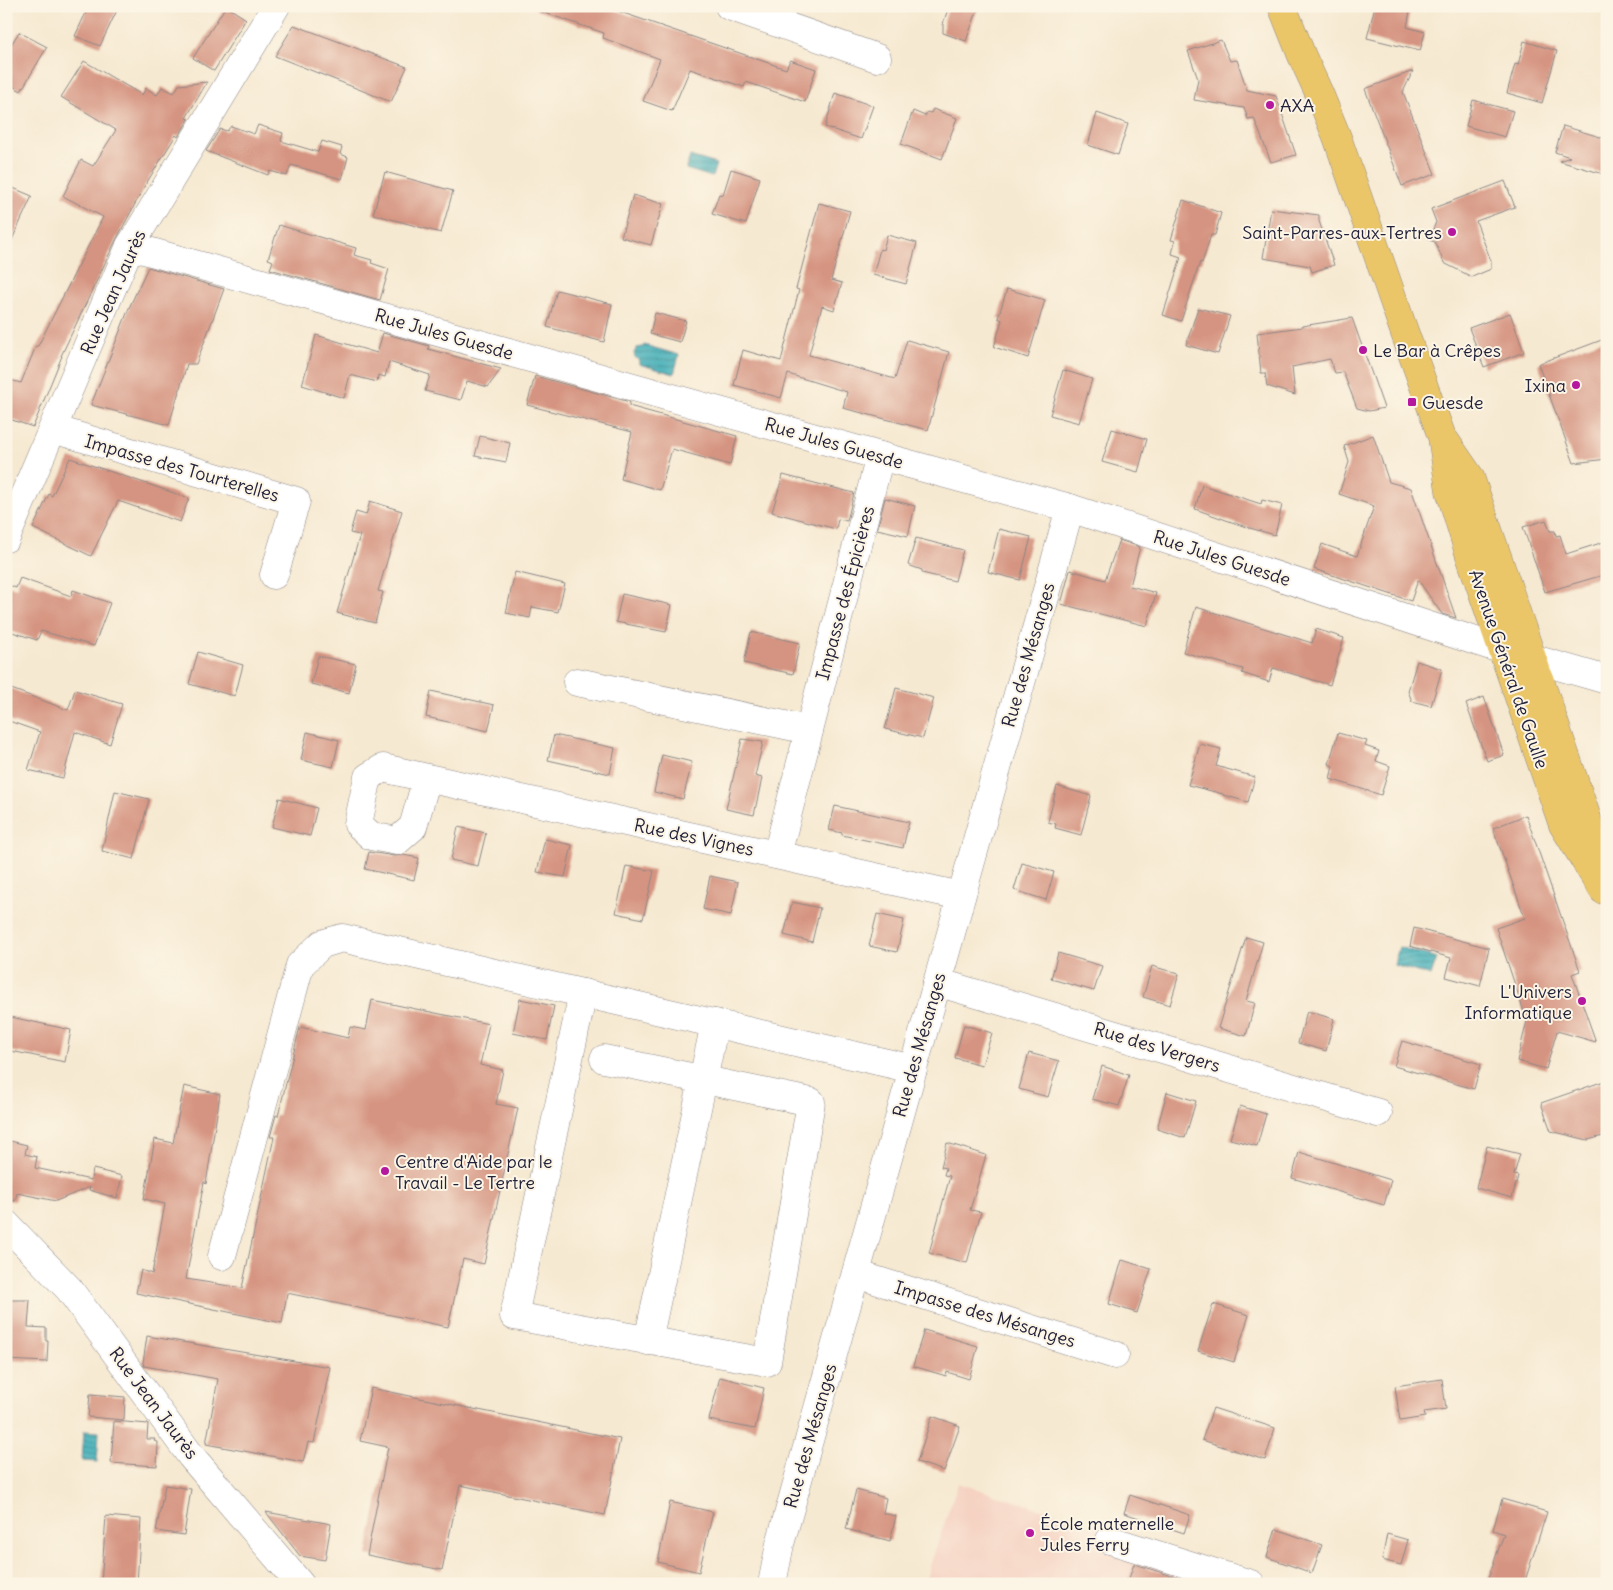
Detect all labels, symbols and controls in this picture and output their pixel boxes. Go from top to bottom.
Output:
place label: AXA [1280,94,1314,117]
marker: AXA [1264,99,1276,111]
place label: Saint-Parres-aux-Tertres [1242,221,1442,244]
street label: Rue Jean Jaurès [75,226,151,358]
marker: Saint-Parres-aux-Tertres [1446,226,1458,238]
street label: Rue Jules Guesde [372,303,516,365]
place label: Le Bar à Crêpes [1373,339,1501,362]
marker: Le Bar à Crêpes [1357,344,1369,356]
place label: Ixina [1525,374,1566,397]
marker: Ixina [1570,379,1582,391]
place label: Guesde [1422,391,1484,414]
marker: Guesde [1406,396,1418,408]
street label: Rue Jules Guesde [762,412,906,474]
street label: Impasse des Tourterelles [82,429,282,507]
street label: Impasse des Épicières [811,503,879,683]
street label: Rue Jules Guesde [1150,525,1294,591]
street label: Avenue Général de Gaulle [1464,566,1554,772]
street label: Rue des Mésanges [996,580,1060,730]
street label: Rue des Vignes [632,813,756,861]
street label: Rue des Mésanges [887,970,951,1120]
place label: L'Univers Informatique [1465,980,1572,1024]
marker: L'Univers Informatique [1576,995,1588,1007]
street label: Rue des Vergers [1091,1017,1223,1077]
place label: Centre d'Aide par le Travail - Le Tertre [395,1150,553,1194]
marker: Centre d'Aide par le Travail - Le Tertre [379,1165,391,1177]
street label: Impasse des Mésanges [892,1276,1078,1352]
street label: Rue Jean Jaurès [104,1343,204,1463]
street label: Rue des Mésanges [778,1361,842,1511]
place label: École maternelle Jules Ferry [1040,1512,1174,1556]
marker: École maternelle Jules Ferry [1024,1527,1036,1539]

